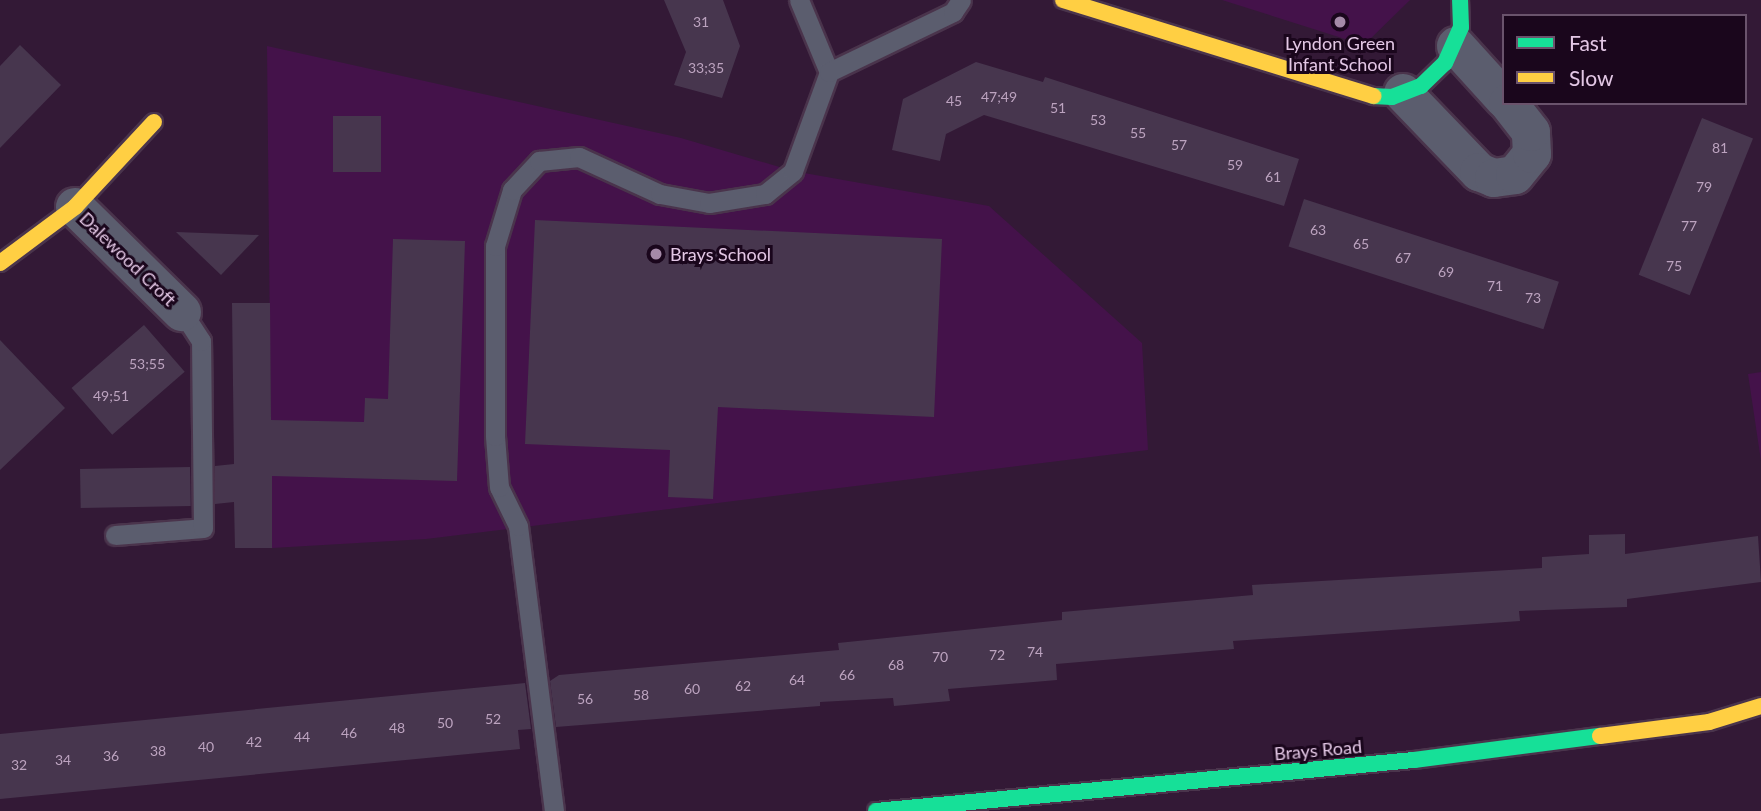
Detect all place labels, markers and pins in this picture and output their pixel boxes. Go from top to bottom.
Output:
marker: Lyndon Green Infant School [1332,14,1348,30]
place label: Lyndon Green Infant School [1285,33,1395,76]
place label: Brays School [670,243,771,265]
marker: Brays School [648,246,664,262]

